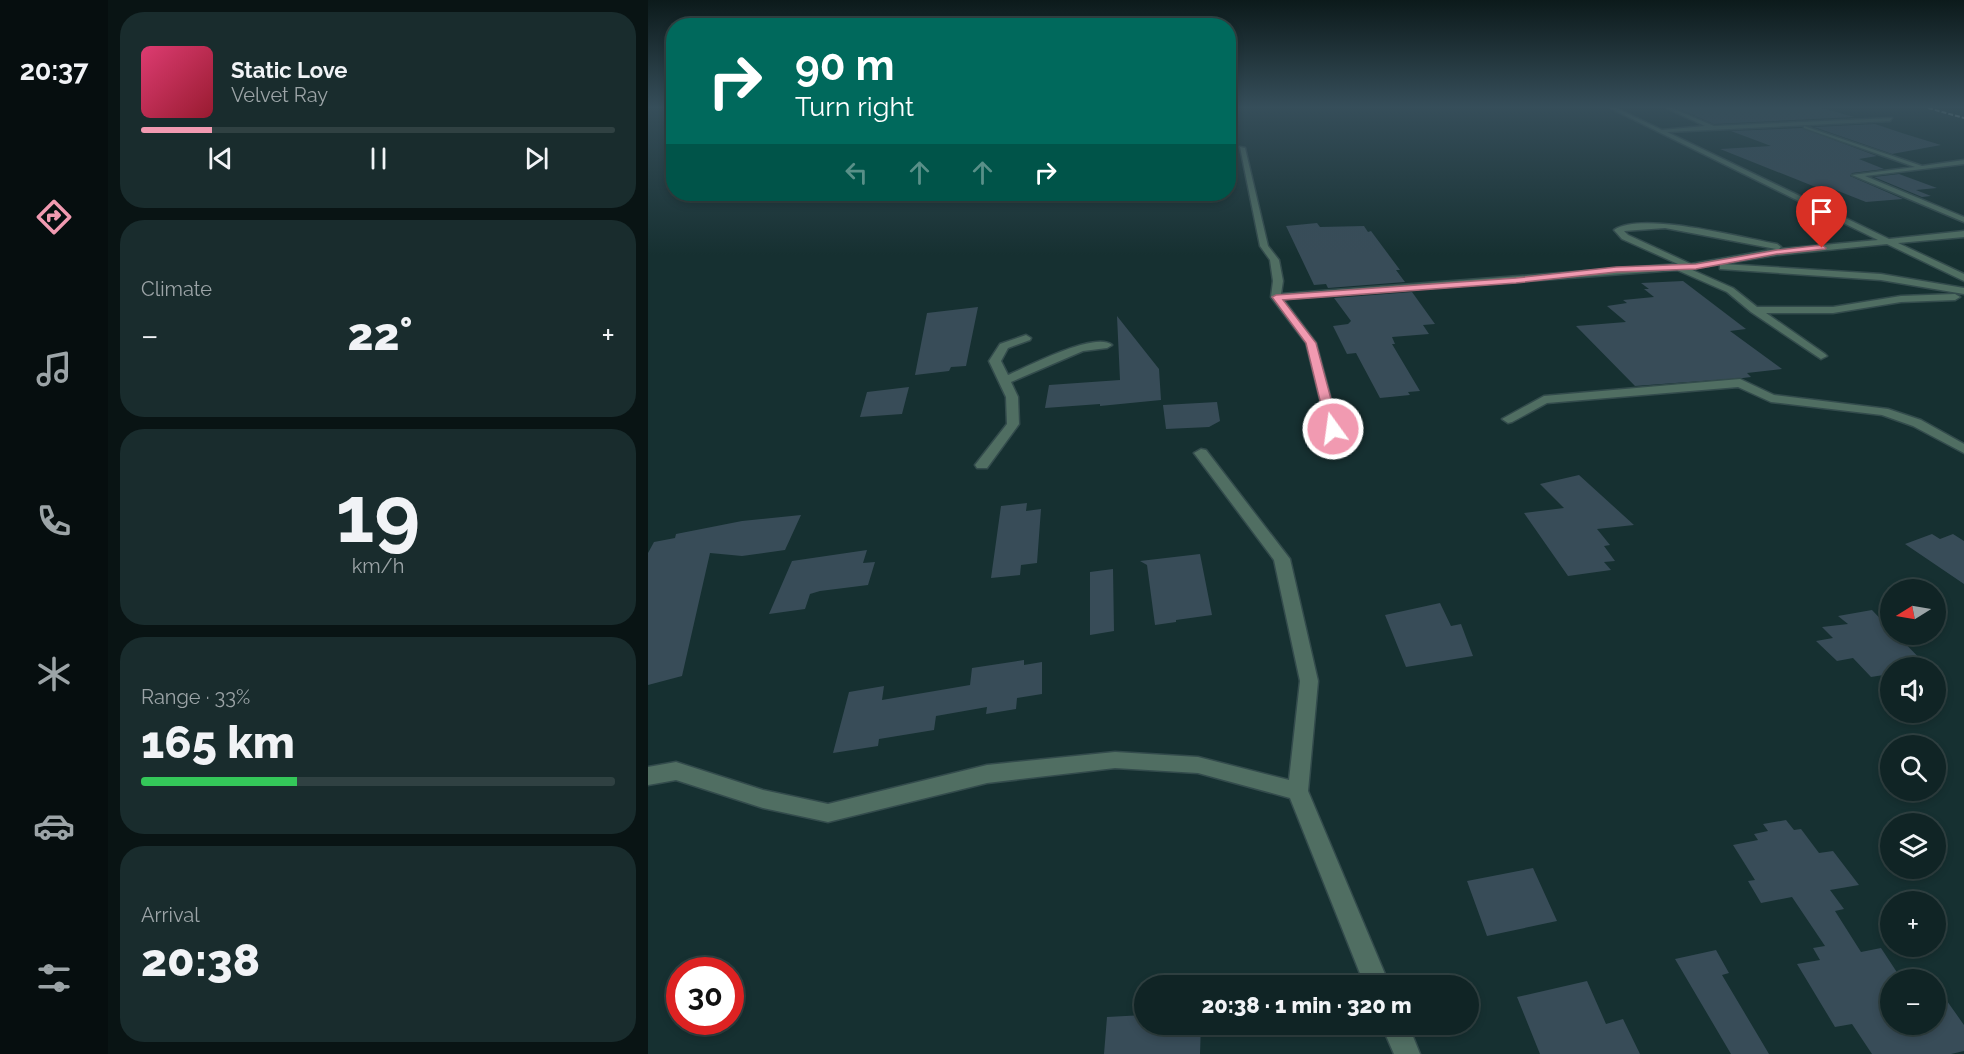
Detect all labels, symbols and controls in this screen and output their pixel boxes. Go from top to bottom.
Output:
text: 90 m [795,41,895,90]
icon: right [696,42,774,120]
text: 20:37 [20,55,88,86]
text: Static Love [231,57,348,83]
text: Velvet Ray [231,83,328,107]
text: Turn right [795,91,914,122]
icon: previous [204,142,237,175]
icon: pause [362,142,395,175]
icon: next [520,142,553,175]
icon: left [840,156,873,189]
icon: ahead [903,156,936,189]
icon: ahead [966,156,999,189]
icon: right [1029,156,1062,189]
pin [1796,186,1847,248]
icon: arrive [1805,195,1838,228]
icon: directions [33,196,75,238]
text: Climate [141,277,212,301]
text: 22° [347,308,413,361]
text: − [141,316,159,355]
text: + [601,316,615,355]
icon: music [33,348,75,390]
position arrow [1301,397,1365,461]
text: 19 [336,469,420,560]
icon: phone [33,500,75,542]
text: km/h [352,554,404,578]
north arrow [1880,579,1946,645]
map controls [1880,579,1946,1035]
icon: climate [33,653,75,695]
button: sound [1880,657,1946,723]
text: Range · 33% [141,685,250,709]
text: 165 km [141,716,295,769]
button: search [1880,735,1946,801]
icon: car [33,805,75,847]
button: layers [1880,813,1946,879]
button: + [1880,891,1946,957]
text: Arrival [141,903,200,927]
text: 20:38 [141,934,260,987]
icon: filters [33,957,75,999]
speed limit sign: 30 [666,957,744,1035]
button: − [1880,969,1946,1035]
text: 20:38 · 1 min · 320 m [1201,992,1412,1018]

